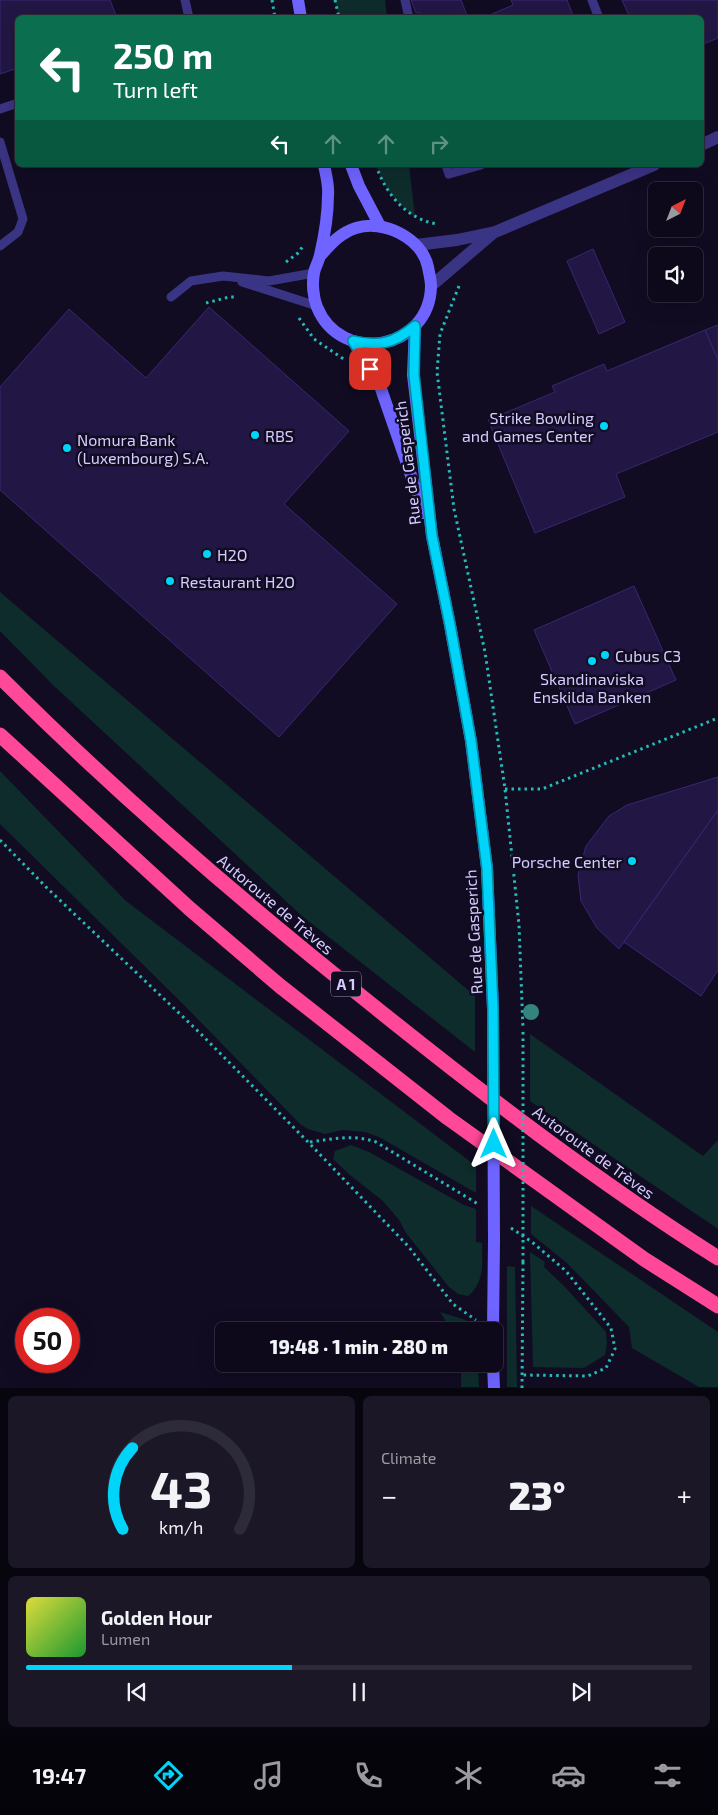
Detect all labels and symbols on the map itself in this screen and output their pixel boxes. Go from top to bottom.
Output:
north arrow [648,182,702,238]
pin [349,348,391,390]
street label: Rue de Gasperich [390,400,424,526]
place label: Strike Bowling and Games Center [462,408,595,445]
marker: Strike Bowling and Games Center [598,420,610,432]
place label: RBS [265,426,294,445]
marker: RBS [249,429,261,441]
place label: Nomura Bank (Luxembourg) S.A. [77,430,209,467]
marker: Nomura Bank (Luxembourg) S.A. [61,442,73,454]
place label: H2O [217,545,247,564]
marker: H2O [201,548,213,560]
place label: Restaurant H2O [180,572,295,591]
marker: Restaurant H2O [164,575,176,587]
place label: Cubus C3 [615,646,681,665]
marker: Cubus C3 [599,649,611,661]
marker: Skandinaviska Enskilda Banken [586,655,598,667]
place label: Skandinaviska Enskilda Banken [533,669,651,706]
street label: Autoroute de Trèves [214,850,338,958]
place label: Porsche Center [512,852,623,871]
marker: Porsche Center [626,855,638,867]
street label: Rue de Gasperich [460,869,486,995]
road number: A 1 [331,972,361,996]
street label: Autoroute de Trèves [530,1102,658,1202]
position arrow [467,1117,519,1169]
speed limit sign: 50 [15,1308,80,1373]

